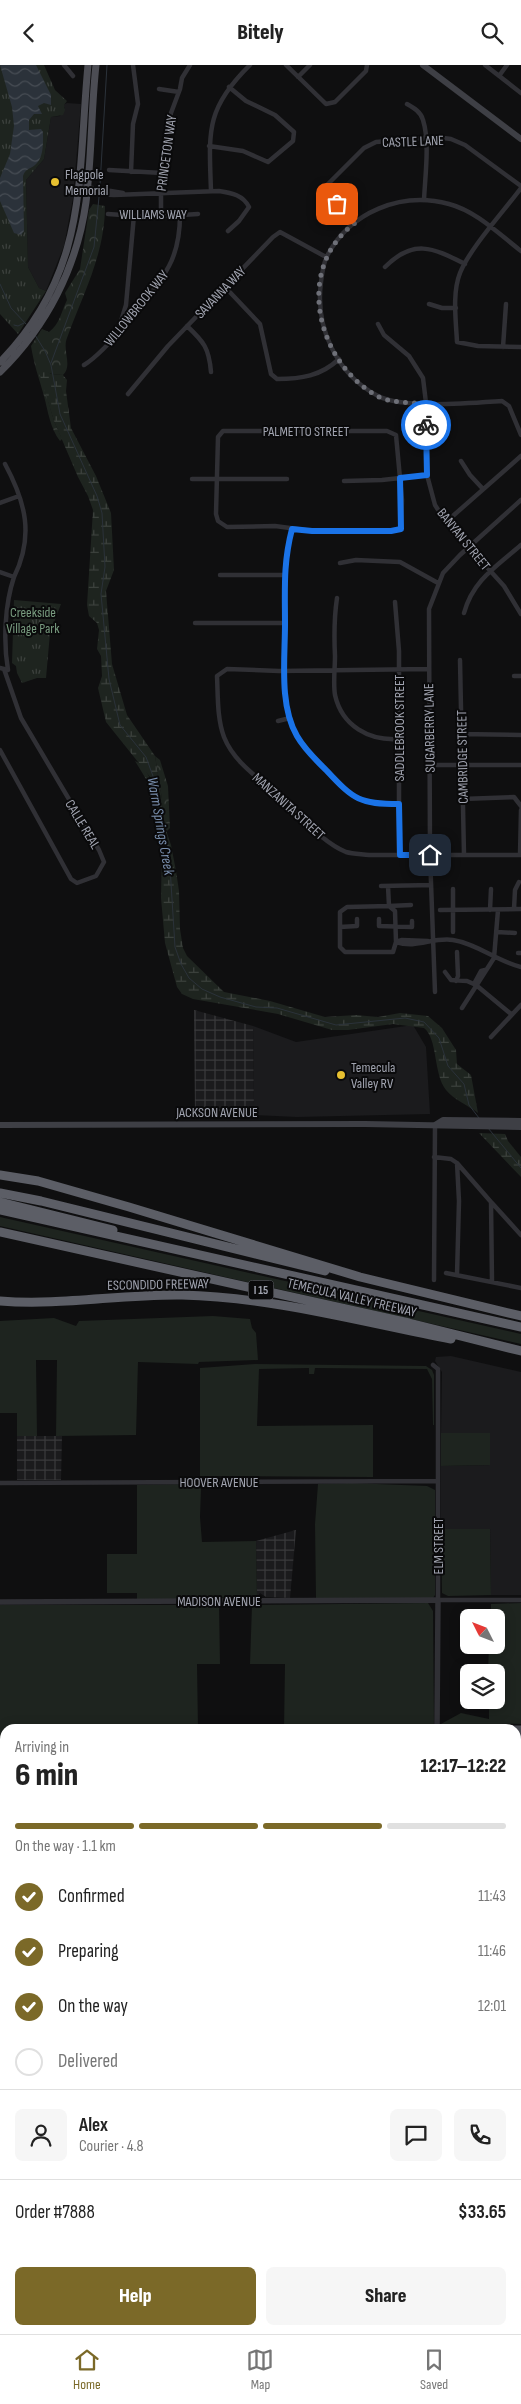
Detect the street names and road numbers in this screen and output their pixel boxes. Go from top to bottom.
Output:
street label: PRINCETON WAY [153,114,180,192]
street label: CASTLE LANE [382,132,444,151]
street label: WILLIAMS WAY [119,206,187,223]
street label: SAVANNA WAY [191,263,250,322]
street label: WILLOWBROOK WAY [101,267,172,350]
street label: PALMETTO STREET [263,423,350,440]
street label: BANYAN STREET [433,505,494,574]
street label: SADDLEBROOK STREET [391,674,408,781]
street label: SUGARBERRY LANE [420,683,439,773]
street label: CAMBRIDGE STREET [453,710,472,804]
street label: MANZANITA STREET [249,769,329,844]
street label: CALLE REAL [61,797,104,852]
street label: JACKSON AVENUE [175,1104,258,1121]
street label: TEMECULA VALLEY FREEWAY [286,1274,418,1321]
street label: ESCONDIDO FREEWAY [107,1275,209,1294]
road number: I 15 [248,1281,274,1299]
street label: HOOVER AVENUE [179,1474,259,1491]
street label: ELM STREET [430,1517,447,1574]
street label: MADISON AVENUE [177,1593,261,1610]

